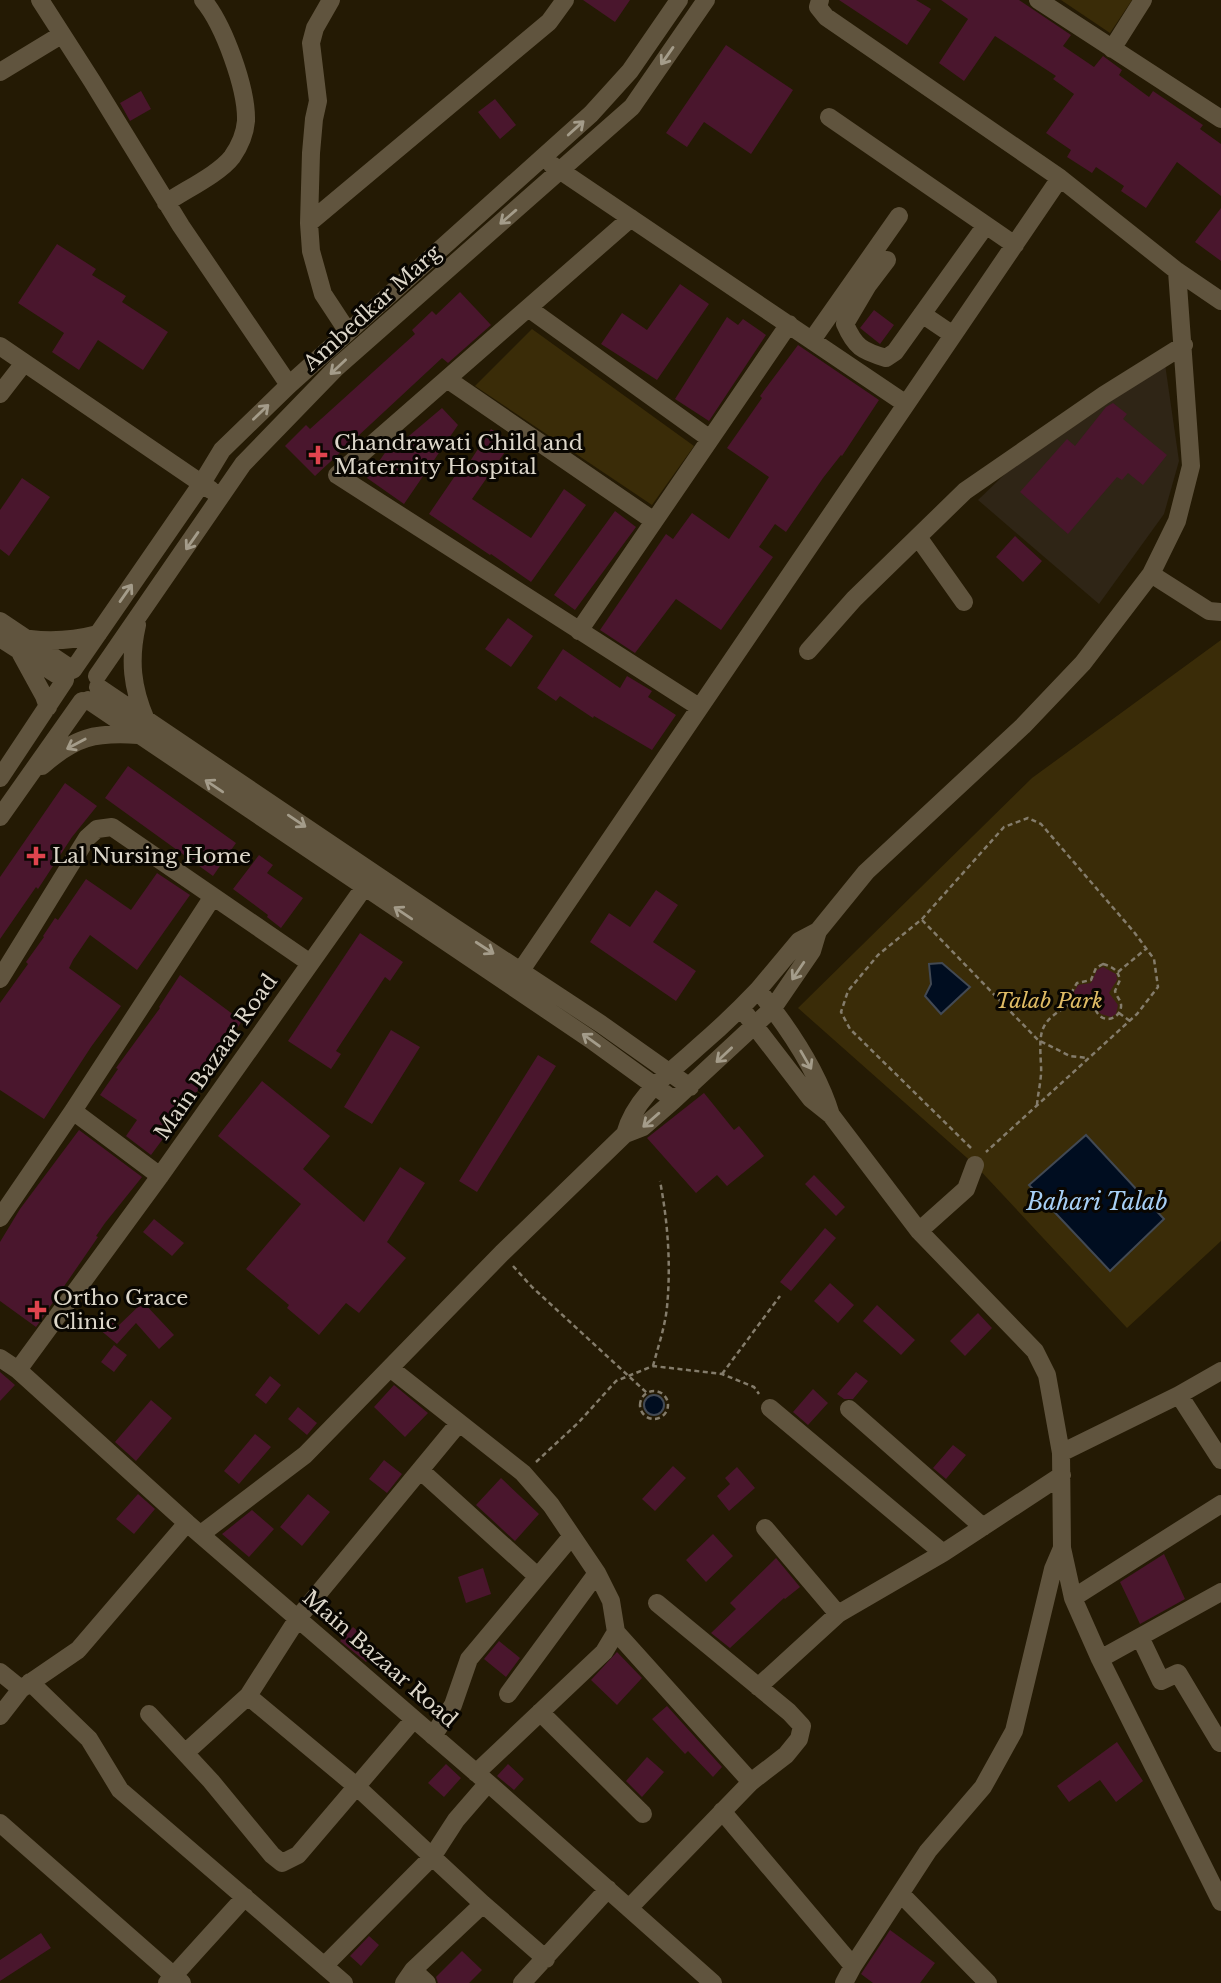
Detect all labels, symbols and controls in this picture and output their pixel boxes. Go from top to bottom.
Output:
one-way arrow [660,46,674,65]
one-way arrow [566,120,584,136]
one-way arrow [500,208,517,225]
street label: Ambedkar Marg [297,239,446,377]
one-way arrow [329,359,346,376]
one-way arrow [252,403,269,420]
place label: Chandrawati Child and Maternity Hospital [334,430,583,480]
marker: Chandrawati Child and Maternity Hospital [308,445,328,465]
one-way arrow [185,530,199,550]
one-way arrow [119,584,133,603]
one-way arrow [66,737,87,751]
one-way arrow [205,779,224,793]
one-way arrow [287,814,306,828]
place label: Lal Nursing Home [52,843,251,869]
marker: Lal Nursing Home [26,846,46,866]
one-way arrow [394,905,413,920]
one-way arrow [475,942,495,956]
one-way arrow [791,961,805,980]
street label: Main Bazaar Road [149,969,283,1145]
park label: Talab Park [995,988,1103,1014]
one-way arrow [582,1033,601,1047]
one-way arrow [715,1047,733,1063]
one-way arrow [799,1049,813,1069]
one-way arrow [642,1112,660,1128]
water label: Bahari Talab [1026,1188,1167,1216]
place label: Ortho Grace Clinic [53,1285,188,1335]
marker: Ortho Grace Clinic [27,1300,47,1320]
street label: Main Bazaar Road [297,1585,463,1733]

